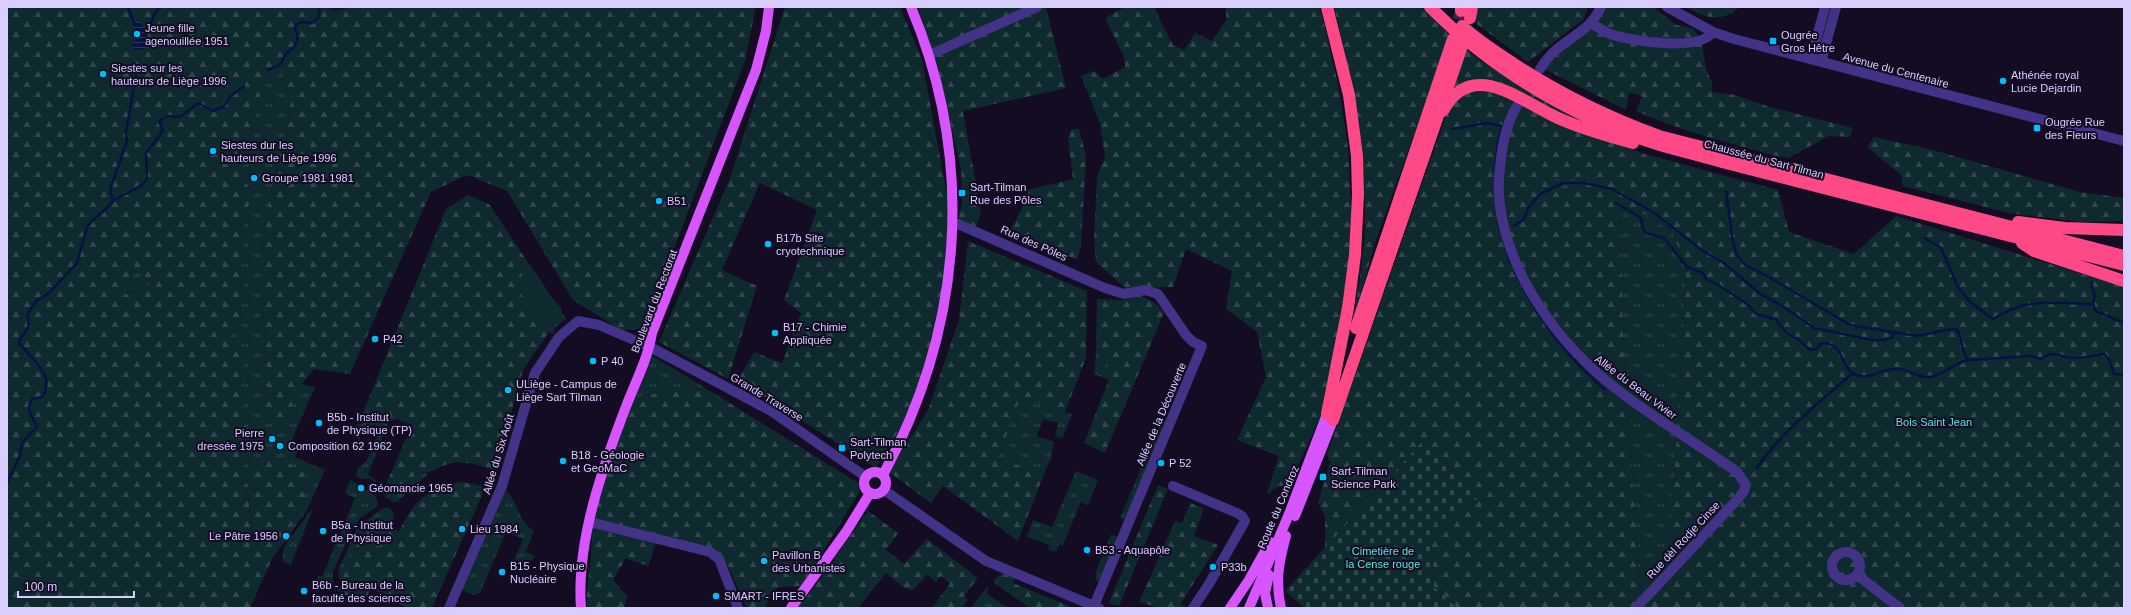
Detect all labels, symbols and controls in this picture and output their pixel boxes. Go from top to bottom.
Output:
place label: Jeune fille agenouillée 1951 [145,22,229,47]
marker: Jeune fille agenouillée 1951 [132,29,142,39]
place label: Ougrée Gros Hêtre [1781,29,1835,54]
marker: Ougrée Gros Hêtre [1768,36,1778,46]
street label: Avenue du Centenaire [1842,50,1950,90]
place label: Siestes sur les hauteurs de Liège 1996 [111,62,227,87]
marker: Siestes sur les hauteurs de Liège 1996 [98,69,108,79]
place label: Athénée royal Lucie Dejardin [2011,69,2081,94]
marker: Athénée royal Lucie Dejardin [1998,76,2008,86]
place label: Ougrée Rue des Fleurs [2045,116,2105,141]
marker: Ougrée Rue des Fleurs [2032,123,2042,133]
street label: Chaussée du Sart Tilman [1703,137,1825,181]
place label: Siestes dur les hauteurs de Liège 1996 [221,139,337,164]
marker: Siestes dur les hauteurs de Liège 1996 [208,146,218,156]
place label: Groupe 1981 1981 [262,172,354,184]
marker: Groupe 1981 1981 [249,173,259,183]
place label: Sart-Tilman Rue des Pôles [970,181,1042,206]
marker: Sart-Tilman Rue des Pôles [957,188,967,198]
place label: B51 [667,195,687,207]
marker: B51 [654,196,664,206]
street label: Rue des Pôles [999,223,1070,263]
place label: B17b Site cryotechnique [776,232,845,257]
marker: B17b Site cryotechnique [763,239,773,249]
street label: Boulevard du Rectorat [629,248,679,354]
place label: B17 - Chimie Appliquée [783,321,847,346]
marker: B17 - Chimie Appliquée [770,328,780,338]
place label: P42 [383,333,403,345]
marker: P42 [370,334,380,344]
street label: Allée du Beau Vivier [1593,352,1679,422]
place label: P 40 [601,355,623,367]
marker: P 40 [588,356,598,366]
street label: Allée de la Découverte [1134,361,1188,467]
street label: Grande Traverse [729,371,805,423]
place label: ULiège - Campus de Liège Sart Tilman [516,378,617,403]
marker: ULiège - Campus de Liège Sart Tilman [503,385,513,395]
place label: B5b - Institut de Physique (TP) [327,411,412,436]
street label: Allée du Six Août [480,412,516,496]
park label: Bois Saint Jean [1896,416,1972,428]
marker: B5b - Institut de Physique (TP) [314,418,324,428]
place label: Pierre dressée 1975 [197,427,264,452]
marker: Pierre dressée 1975 [267,434,277,444]
place label: Sart-Tilman Polytech [850,436,906,461]
place label: Composition 62 1962 [288,440,392,452]
marker: Composition 62 1962 [275,441,285,451]
marker: Sart-Tilman Polytech [837,443,847,453]
place label: B18 - Géologie et GeoMaC [571,449,644,474]
marker: B18 - Géologie et GeoMaC [558,456,568,466]
place label: P 52 [1169,457,1191,469]
marker: P 52 [1156,458,1166,468]
street label: Route du Condroz [1255,464,1301,550]
place label: Sart-Tilman Science Park [1331,465,1396,490]
marker: Sart-Tilman Science Park [1318,472,1328,482]
place label: Géomancie 1965 [369,482,453,494]
marker: Géomancie 1965 [356,483,366,493]
street label: Rue dèl Rodje Cinse [1644,499,1722,581]
place label: B5a - Institut de Physique [331,519,393,544]
place label: Lieu 1984 [470,523,518,535]
marker: Lieu 1984 [457,524,467,534]
marker: B5a - Institut de Physique [318,526,328,536]
place label: Le Pâtre 1956 [209,530,278,542]
marker: Le Pâtre 1956 [281,531,291,541]
place label: B53 - Aquapôle [1095,544,1170,556]
marker: B53 - Aquapôle [1082,545,1092,555]
park label: Cimetière de la Cense rouge [1346,545,1420,570]
place label: Pavillon B des Urbanistes [772,549,846,574]
marker: Pavillon B des Urbanistes [759,556,769,566]
place label: B15 - Physique Nucléaire [510,560,585,585]
place label: P33b [1221,561,1247,573]
marker: P33b [1208,562,1218,572]
marker: B15 - Physique Nucléaire [497,567,507,577]
scale bar [18,573,134,599]
place label: B6b - Bureau de la faculté des sciences [312,579,412,604]
text: 100 m [24,580,57,594]
marker: B6b - Bureau de la faculté des sciences [299,586,309,596]
place label: SMART - IFRES [724,590,804,602]
marker: SMART - IFRES [711,591,721,601]

